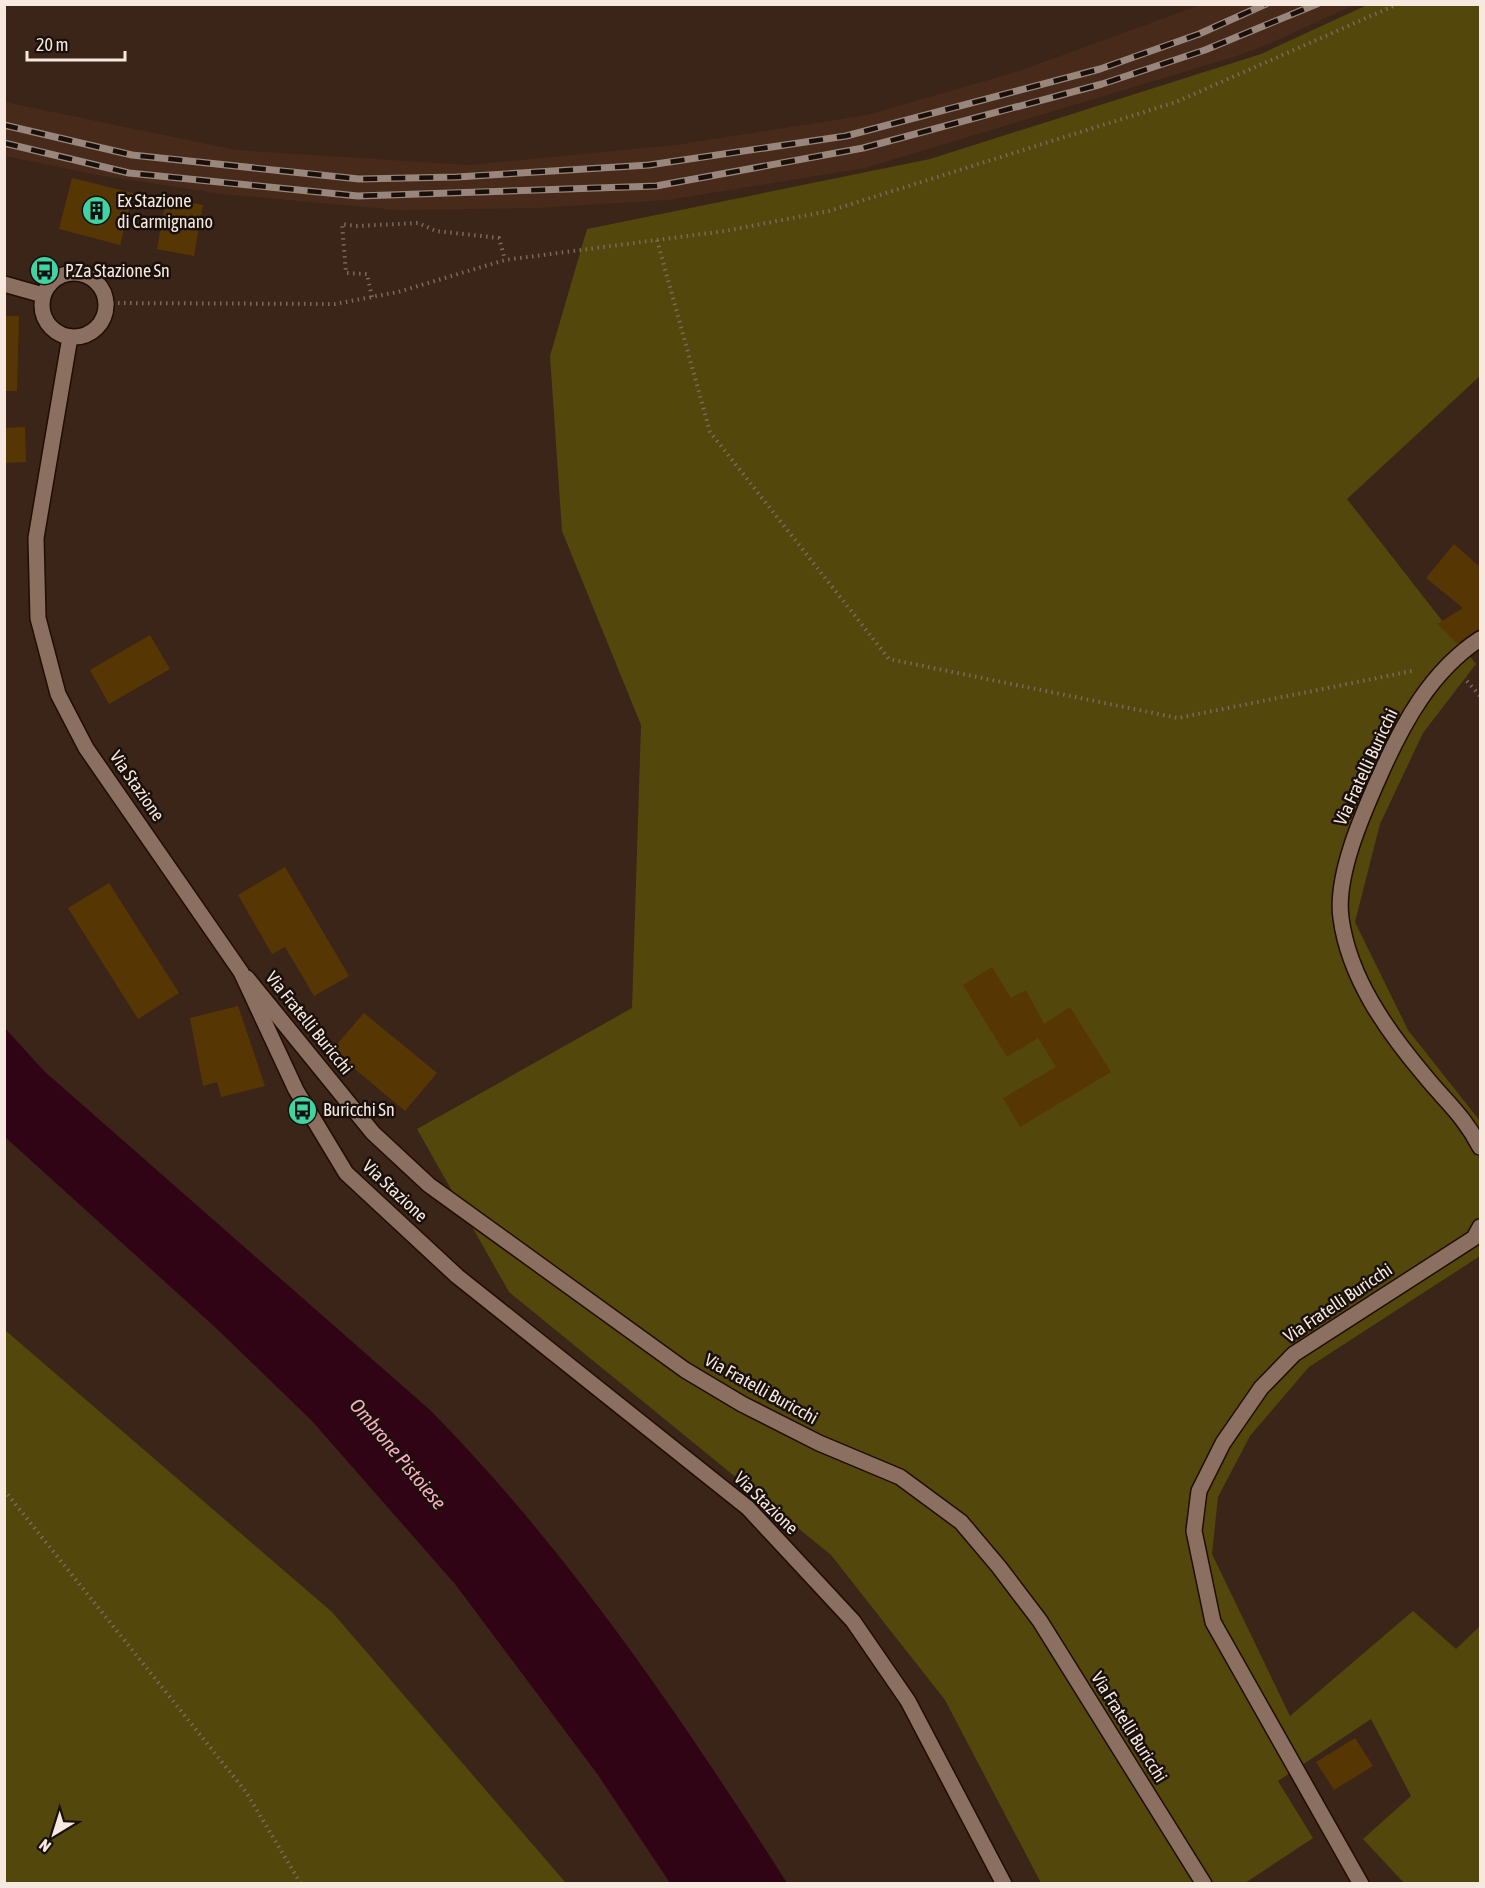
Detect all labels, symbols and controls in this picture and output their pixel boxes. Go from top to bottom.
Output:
scale bar [27,24,124,62]
text: 20 m [36,34,68,55]
place label: Ex Stazione di Carmignano [117,190,213,232]
building icon: Ex Stazione di Carmignano [80,195,112,227]
bus stop icon: P.Za Stazione Sn [28,255,60,287]
place label: P.Za Stazione Sn [65,260,170,281]
street label: Via Fratelli Buricchi [1329,705,1402,828]
street label: Via Stazione [106,747,169,825]
street label: Via Fratelli Buricchi [262,967,357,1078]
bus stop icon: Buricchi Sn [286,1094,318,1126]
place label: Buricchi Sn [323,1099,395,1120]
street label: Via Stazione [359,1155,432,1226]
street label: Via Fratelli Buricchi [1280,1259,1396,1347]
street label: Via Fratelli Buricchi [701,1349,822,1428]
water label: Ombrone Pistoiese [345,1394,451,1514]
street label: Via Stazione [730,1467,803,1538]
street label: Via Fratelli Buricchi [1087,1668,1172,1786]
north arrow [24,1804,84,1864]
text: N [35,1836,54,1856]

